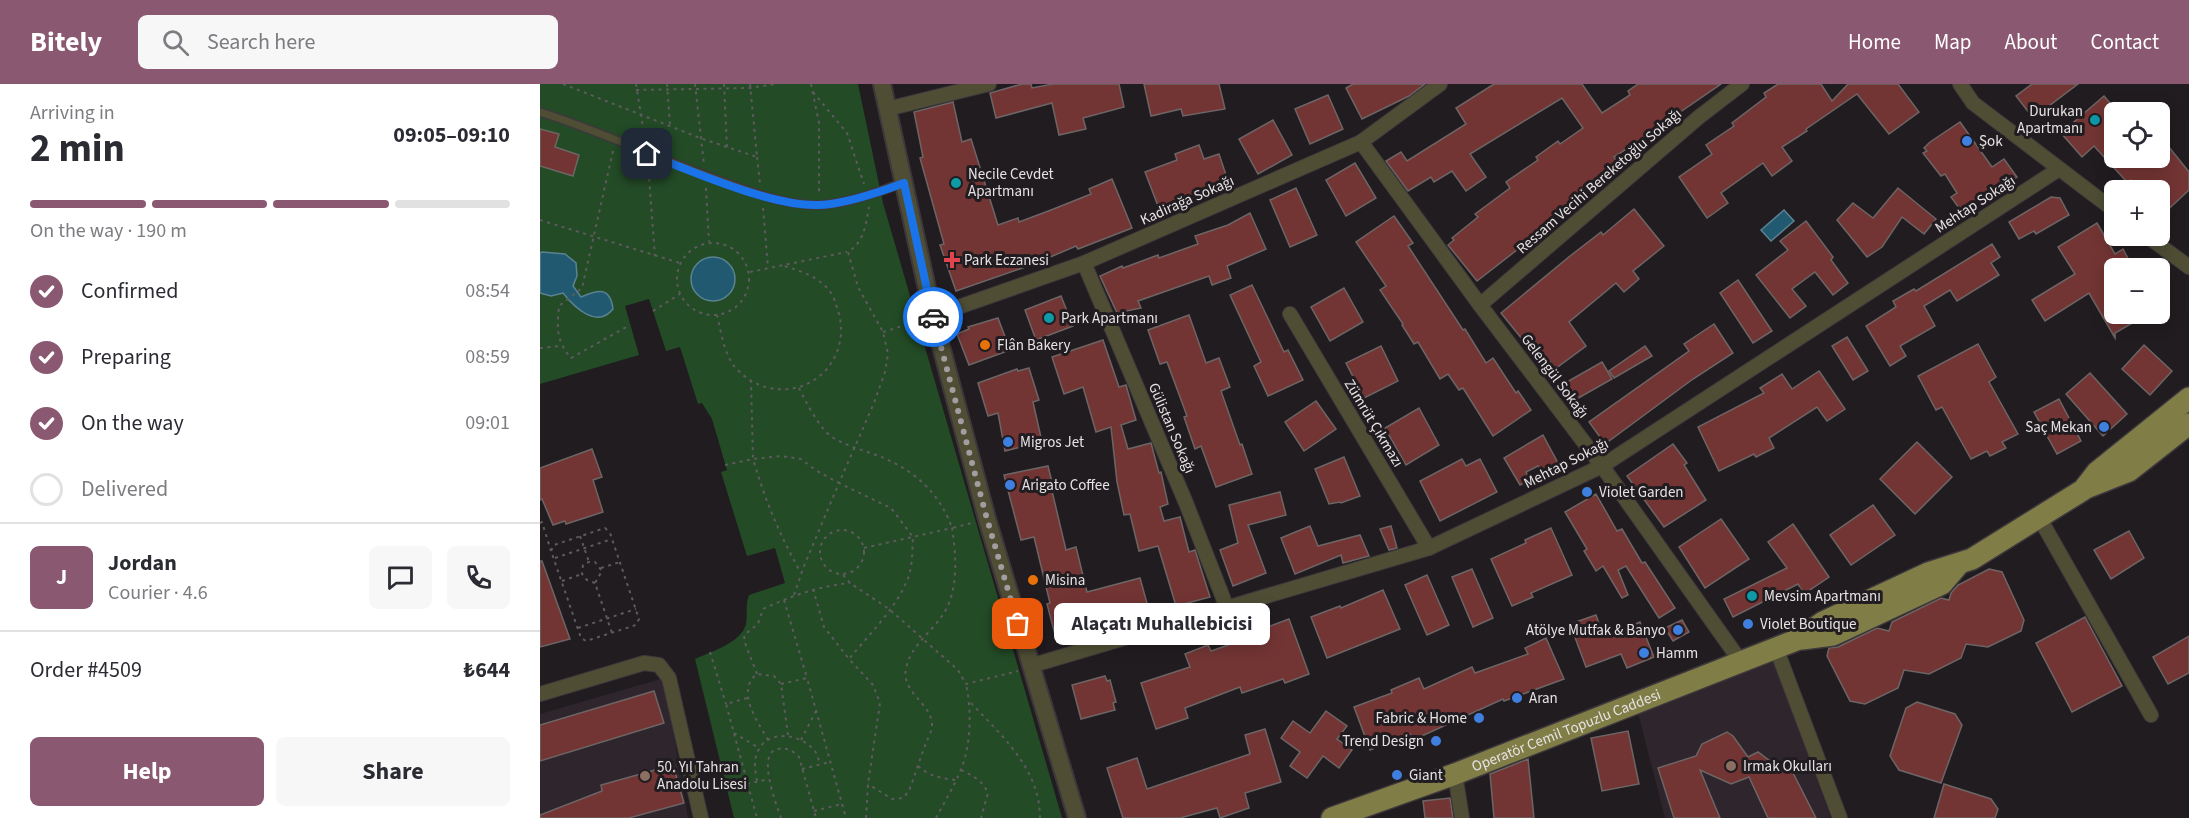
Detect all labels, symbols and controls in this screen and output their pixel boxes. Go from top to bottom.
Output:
search box [138,15,558,69]
text: Bitely [30,22,102,62]
icon: search [159,26,192,59]
text: Search here [207,26,315,58]
text: Home [1848,27,1901,57]
text: Map [1934,27,1972,57]
text: About [2005,27,2057,57]
text: Contact [2090,27,2159,57]
text: Arriving in [30,99,115,127]
place label: Durukan Apartmanı [2017,101,2083,139]
map controls [2104,102,2170,324]
button: locate [2104,102,2170,168]
street label: Ressam Vecihi Bereketoğlu Sokağı [1512,104,1686,259]
marker: Durukan Apartmanı [2088,113,2102,127]
text: 09:05–09:10 [393,119,510,151]
text: 2 min [30,121,125,177]
pin [621,128,672,179]
place label: Şok [1979,131,2003,152]
marker: Şok [1960,134,1974,148]
icon: home [630,137,663,170]
place label: Necile Cevdet Apartmanı [968,164,1054,202]
street label: Kadirağa Sokağı [1137,170,1238,231]
street label: Mehtap Sokağı [1931,170,2020,238]
marker: Necile Cevdet Apartmanı [949,176,963,190]
button: + [2104,180,2170,246]
text: On the way · 190 m [30,217,187,245]
place label: Park Eczanesi [964,250,1049,271]
marker: Park Eczanesi [945,253,959,267]
button: − [2104,258,2170,324]
icon: check [30,275,63,308]
text: Confirmed [81,275,178,307]
text: 08:54 [465,277,510,305]
courier [903,287,963,347]
icon: car [917,301,950,334]
place label: Park Apartmanı [1061,308,1158,329]
marker: Park Apartmanı [1042,311,1056,325]
street label: Gelengül Sokağı [1516,330,1593,423]
place label: Flân Bakery [997,335,1071,356]
marker: Flân Bakery [978,338,992,352]
icon: check [30,341,63,374]
text: Preparing [81,341,171,373]
text: 08:59 [465,343,510,371]
street label: Zümrüt Çıkmazı [1339,375,1408,471]
street label: Gülistan Sokağı [1143,380,1200,477]
icon: check [30,407,63,440]
text: On the way [81,407,184,439]
text: 09:01 [465,409,510,437]
place label: Saç Mekan [2025,417,2092,438]
marker: Saç Mekan [2097,420,2111,434]
place label: Migros Jet [1020,432,1084,453]
street label: Mehtap Sokağı [1520,433,1612,494]
marker: Migros Jet [1001,435,1015,449]
text: Delivered [81,473,168,505]
place label: Arigato Coffee [1022,475,1110,496]
marker: Arigato Coffee [1003,478,1017,492]
place label: Violet Garden [1599,482,1684,503]
marker: Violet Garden [1580,485,1594,499]
button: chat [369,546,432,609]
button: phone [447,546,510,609]
text: Jordan [108,547,177,579]
text: J [56,561,67,593]
place label: Misina [1045,570,1085,591]
marker: Misina [1026,573,1040,587]
text: Courier · 4.6 [108,579,208,607]
place label: Mevsim Apartmanı [1764,586,1881,607]
marker: Mevsim Apartmanı [1745,589,1759,603]
pin [992,598,1043,649]
callout: Alaçatı Muhallebicisi [1054,603,1270,645]
icon: bag [1001,607,1034,640]
text: Alaçatı Muhallebicisi [1072,610,1252,638]
place label: Violet Boutique [1760,614,1857,635]
marker: Violet Boutique [1741,617,1755,631]
place label: Atölye Mutfak & Banyo [1526,620,1666,641]
marker: Atölye Mutfak & Banyo [1671,623,1685,637]
place label: Hamm [1656,643,1698,664]
marker: Hamm [1637,646,1651,660]
text: Order #4509 [30,654,142,686]
text: ₺644 [464,654,510,686]
street label: Operatör Cemil Topuzlu Caddesi [1469,684,1664,777]
place label: Aran [1529,688,1558,709]
marker: Aran [1510,691,1524,705]
place label: Fabric & Home [1376,708,1467,729]
marker: Fabric & Home [1472,711,1486,725]
place label: Trend Design [1342,731,1424,752]
marker: Trend Design [1429,734,1443,748]
button: Help [30,737,264,806]
button: Share [276,737,510,806]
place label: Irmak Okulları [1743,756,1832,777]
place label: 50. Yıl Tahran Anadolu Lisesi [657,757,747,795]
marker: Irmak Okulları [1724,759,1738,773]
place label: Giant [1409,765,1443,786]
marker: Giant [1390,768,1404,782]
marker: 50. Yıl Tahran Anadolu Lisesi [638,769,652,783]

